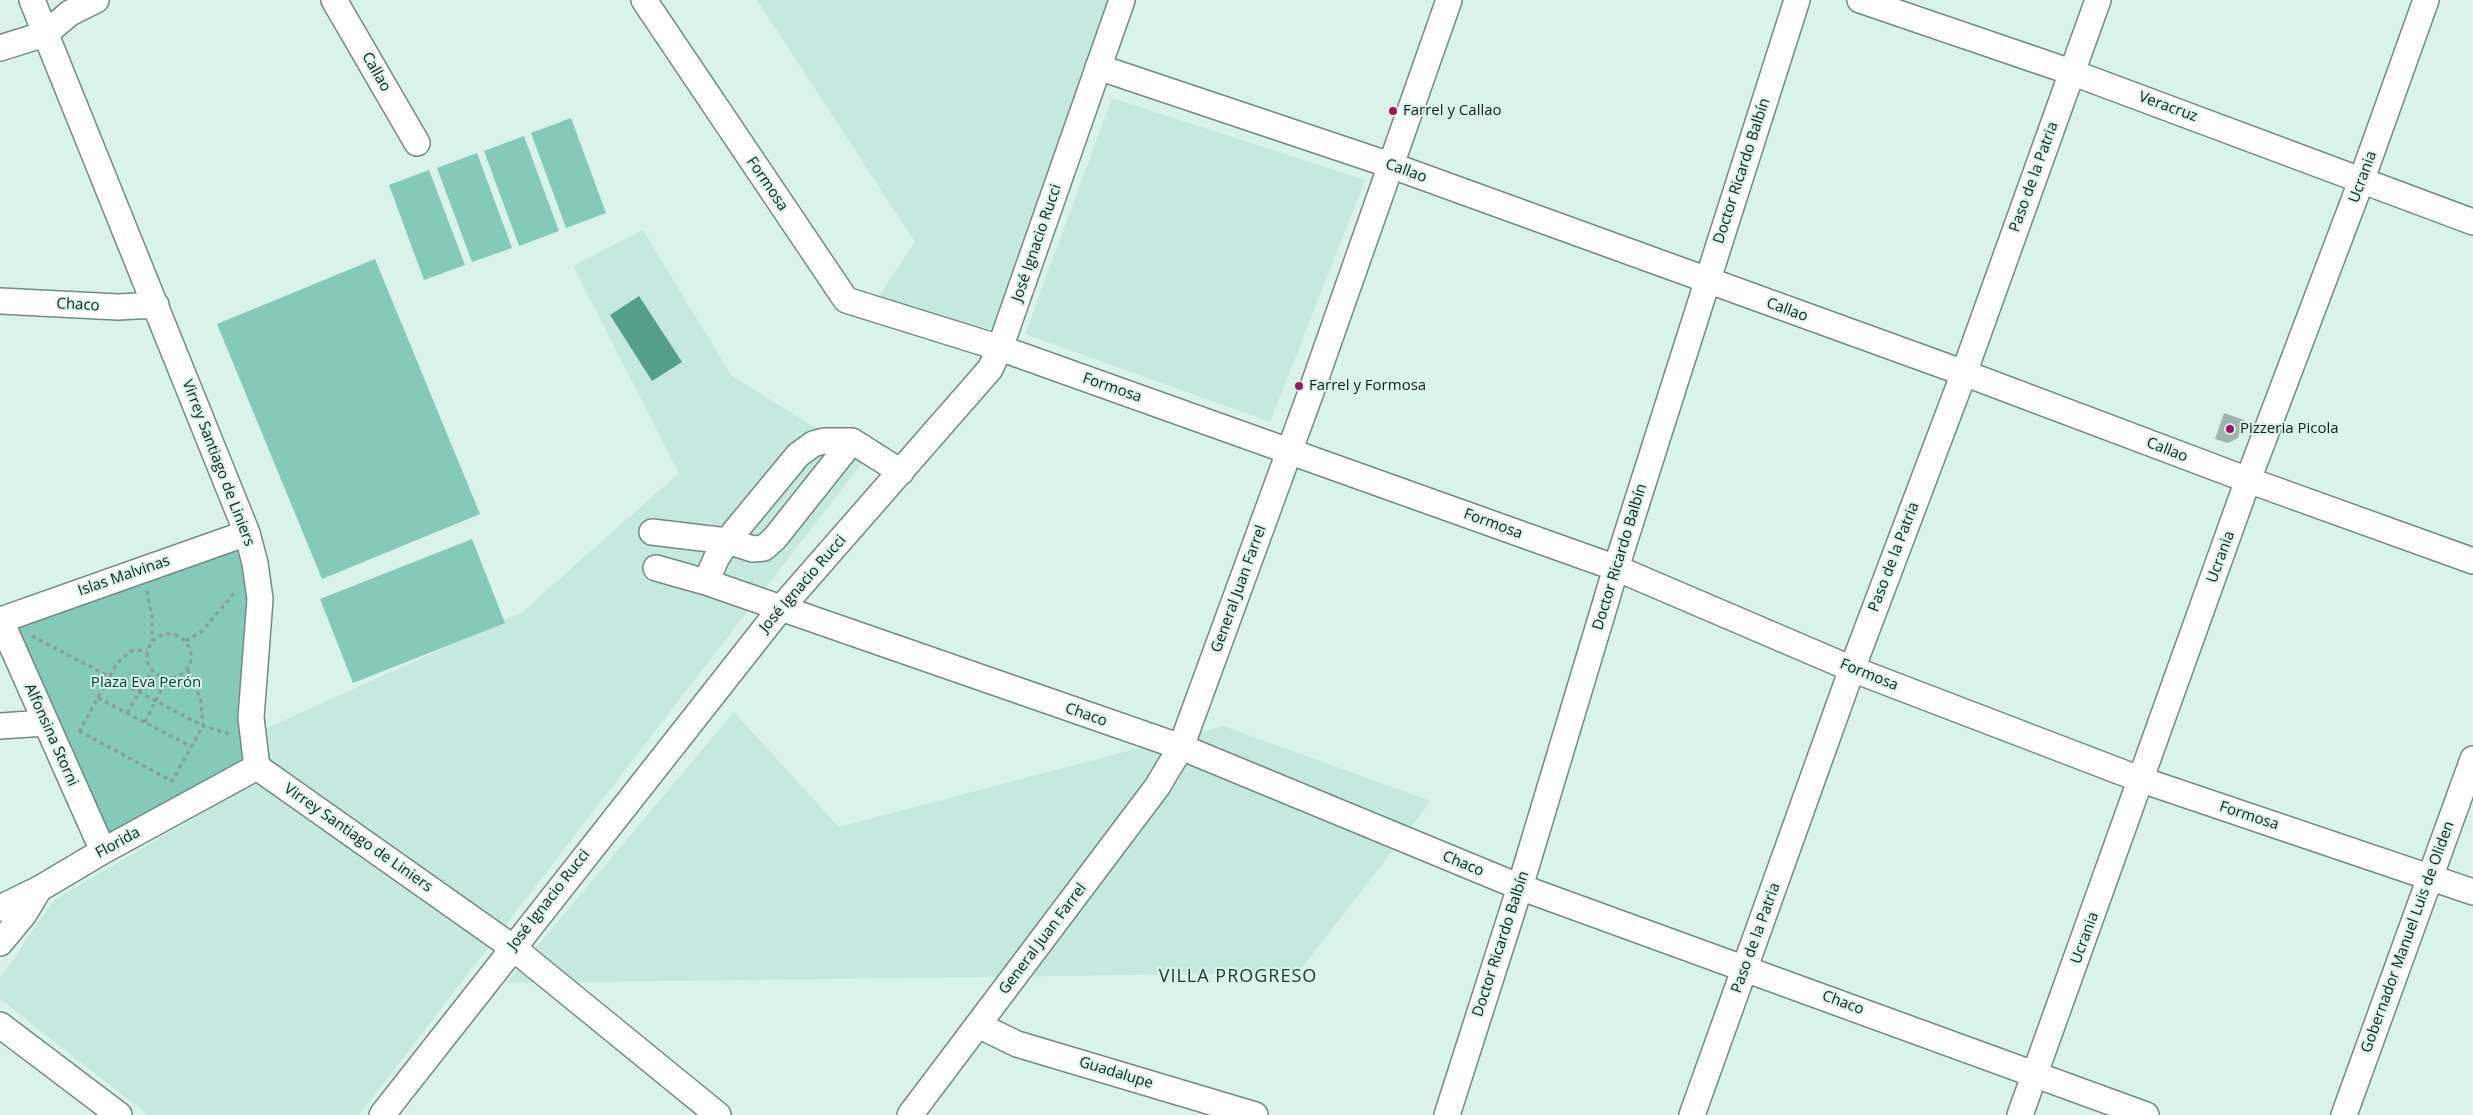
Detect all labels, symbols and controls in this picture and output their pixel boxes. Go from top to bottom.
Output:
street label: Callao [358,49,394,95]
street label: Veracruz [2136,88,2200,126]
street label: Doctor Ricardo Balbín [1710,96,1774,246]
place label: Farrel y Callao [1403,102,1502,120]
marker: Farrel y Callao [1387,105,1399,117]
street label: Paso de la Patria [2006,119,2062,235]
street label: Ucrania [2345,149,2381,205]
street label: Formosa [742,154,792,214]
street label: Callao [1383,155,1429,187]
street label: José Ignacio Rucci [1008,182,1066,304]
street label: Callao [1764,294,1810,326]
street label: Chaco [56,295,100,315]
street label: Formosa [1080,370,1144,406]
street label: Virrey Santiago de Liniers [178,377,258,549]
place label: Farrel y Formosa [1309,377,1426,395]
marker: Farrel y Formosa [1293,380,1305,392]
place label: Pizzeria Picola [2240,420,2339,438]
marker: Pizzeria Picola [2224,423,2236,435]
street label: Callao [2144,434,2190,466]
street label: Doctor Ricardo Balbín [1589,482,1651,632]
street label: Paso de la Patria [1865,500,1923,614]
street label: Formosa [1461,505,1525,543]
street label: General Juan Farrel [1208,523,1270,655]
street label: Ucrania [2203,529,2239,585]
street label: José Ignacio Rucci [756,532,850,636]
street label: Islas Malvinas [76,552,172,600]
street label: Formosa [1837,655,1901,695]
park label: Plaza Eva Perón [91,674,201,692]
street label: Alfonsina Storni [20,681,82,789]
street label: Chaco [1063,699,1109,731]
street label: Virrey Santiago de Liniers [280,780,436,896]
street label: Formosa [2217,798,2281,834]
street label: Gobernador Manuel Luis de Oliden [2358,819,2458,1055]
street label: Florida [93,823,143,863]
street label: José Ignacio Rucci [504,846,594,954]
street label: Chaco [1440,848,1486,880]
street label: Doctor Ricardo Balbín [1469,869,1533,1019]
street label: General Juan Farrel [995,880,1091,998]
street label: Paso de la Patria [1728,880,1784,996]
street label: Ucrania [2067,910,2103,966]
district label: VILLA PROGRESO [1157,966,1319,988]
street label: Chaco [1820,987,1866,1019]
street label: Guadalupe [1077,1053,1155,1093]

